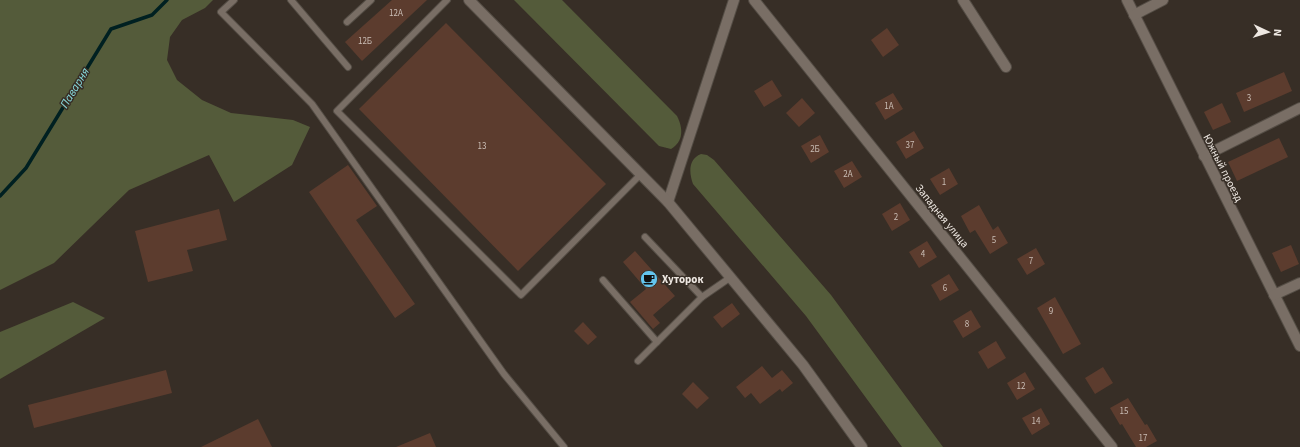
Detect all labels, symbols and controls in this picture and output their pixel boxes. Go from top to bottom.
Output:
house number: 12А [389,7,403,20]
north arrow [1248,12,1288,52]
text: N [1270,28,1285,37]
house number: 12Б [358,35,372,48]
water label: Паварня [56,64,94,111]
house number: 3 [1247,92,1252,105]
house number: 1А [884,100,894,113]
street label: Южный проезд [1200,132,1247,204]
house number: 37 [906,139,915,152]
house number: 13 [478,140,487,153]
house number: 2Б [810,143,820,156]
house number: 2А [843,168,853,181]
house number: 1 [942,176,946,189]
street label: Западная улица [912,181,972,251]
house number: 2 [894,211,899,224]
house number: 5 [992,234,997,247]
house number: 4 [921,248,926,261]
house number: 7 [1029,255,1034,268]
cafe icon: Хуторок [639,269,659,289]
place label: Хуторок [662,272,703,287]
house number: 6 [943,282,948,295]
house number: 9 [1049,305,1054,318]
house number: 8 [965,318,970,331]
house number: 12 [1017,380,1026,393]
house number: 15 [1120,405,1129,418]
house number: 14 [1032,415,1041,428]
house number: 17 [1139,432,1148,445]

